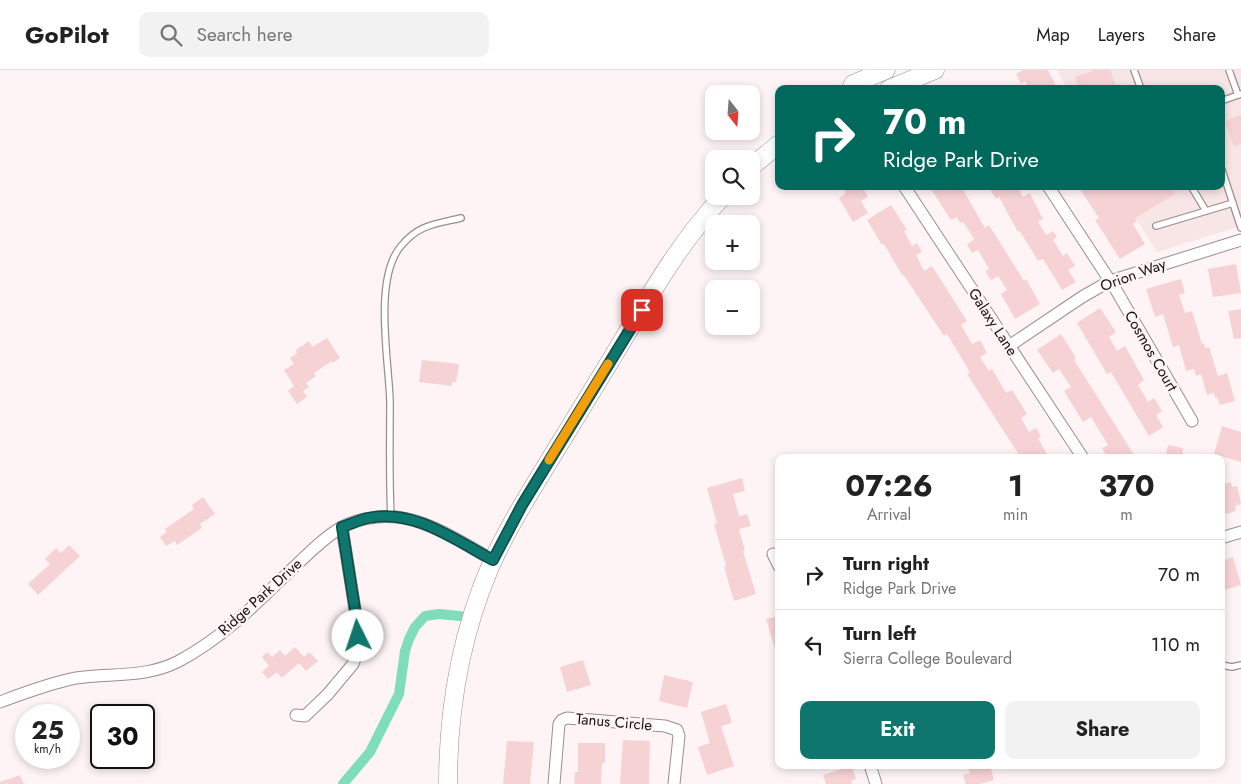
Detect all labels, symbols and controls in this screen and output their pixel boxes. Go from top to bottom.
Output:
search box [139,12,489,57]
text: GoPilot [25,17,109,52]
icon: search [157,21,185,49]
text: Search here [197,21,293,48]
text: Map [1036,22,1070,48]
text: Layers [1098,22,1145,48]
text: Share [1173,22,1216,48]
north arrow [705,85,760,140]
map controls [705,85,760,335]
text: 70 m [883,97,966,147]
icon: right [800,105,865,170]
text: Ridge Park Drive [883,143,1039,175]
button: search [705,150,760,205]
button: + [705,215,760,270]
street label: Orion Way [1097,253,1169,297]
button: − [705,280,760,335]
street label: Galaxy Lane [963,284,1023,360]
pin [621,289,663,331]
icon: arrive [628,296,656,324]
street label: Cosmos Court [1119,307,1183,396]
text: 07:26 [845,464,933,507]
text: 1 [1008,464,1023,507]
text: 370 [1099,464,1155,507]
text: Arrival [867,503,911,526]
text: min [1003,503,1028,526]
text: m [1120,503,1133,526]
text: Turn right [843,550,929,577]
street label: Ridge Park Drive [213,553,307,641]
icon: right [800,561,828,589]
text: 70 m [1158,561,1200,588]
text: Ridge Park Drive [843,577,956,600]
position arrow [331,609,383,661]
text: Turn left [843,620,916,647]
icon: left [800,631,828,659]
text: 110 m [1151,631,1200,658]
text: Sierra College Boulevard [843,647,1012,670]
button: Exit [800,701,995,759]
button: Share [1005,701,1200,759]
speed limit sign: 30 [90,704,155,769]
street label: Tanus Circle [575,708,653,736]
text: 25 [31,712,64,748]
text: km/h [34,740,61,758]

